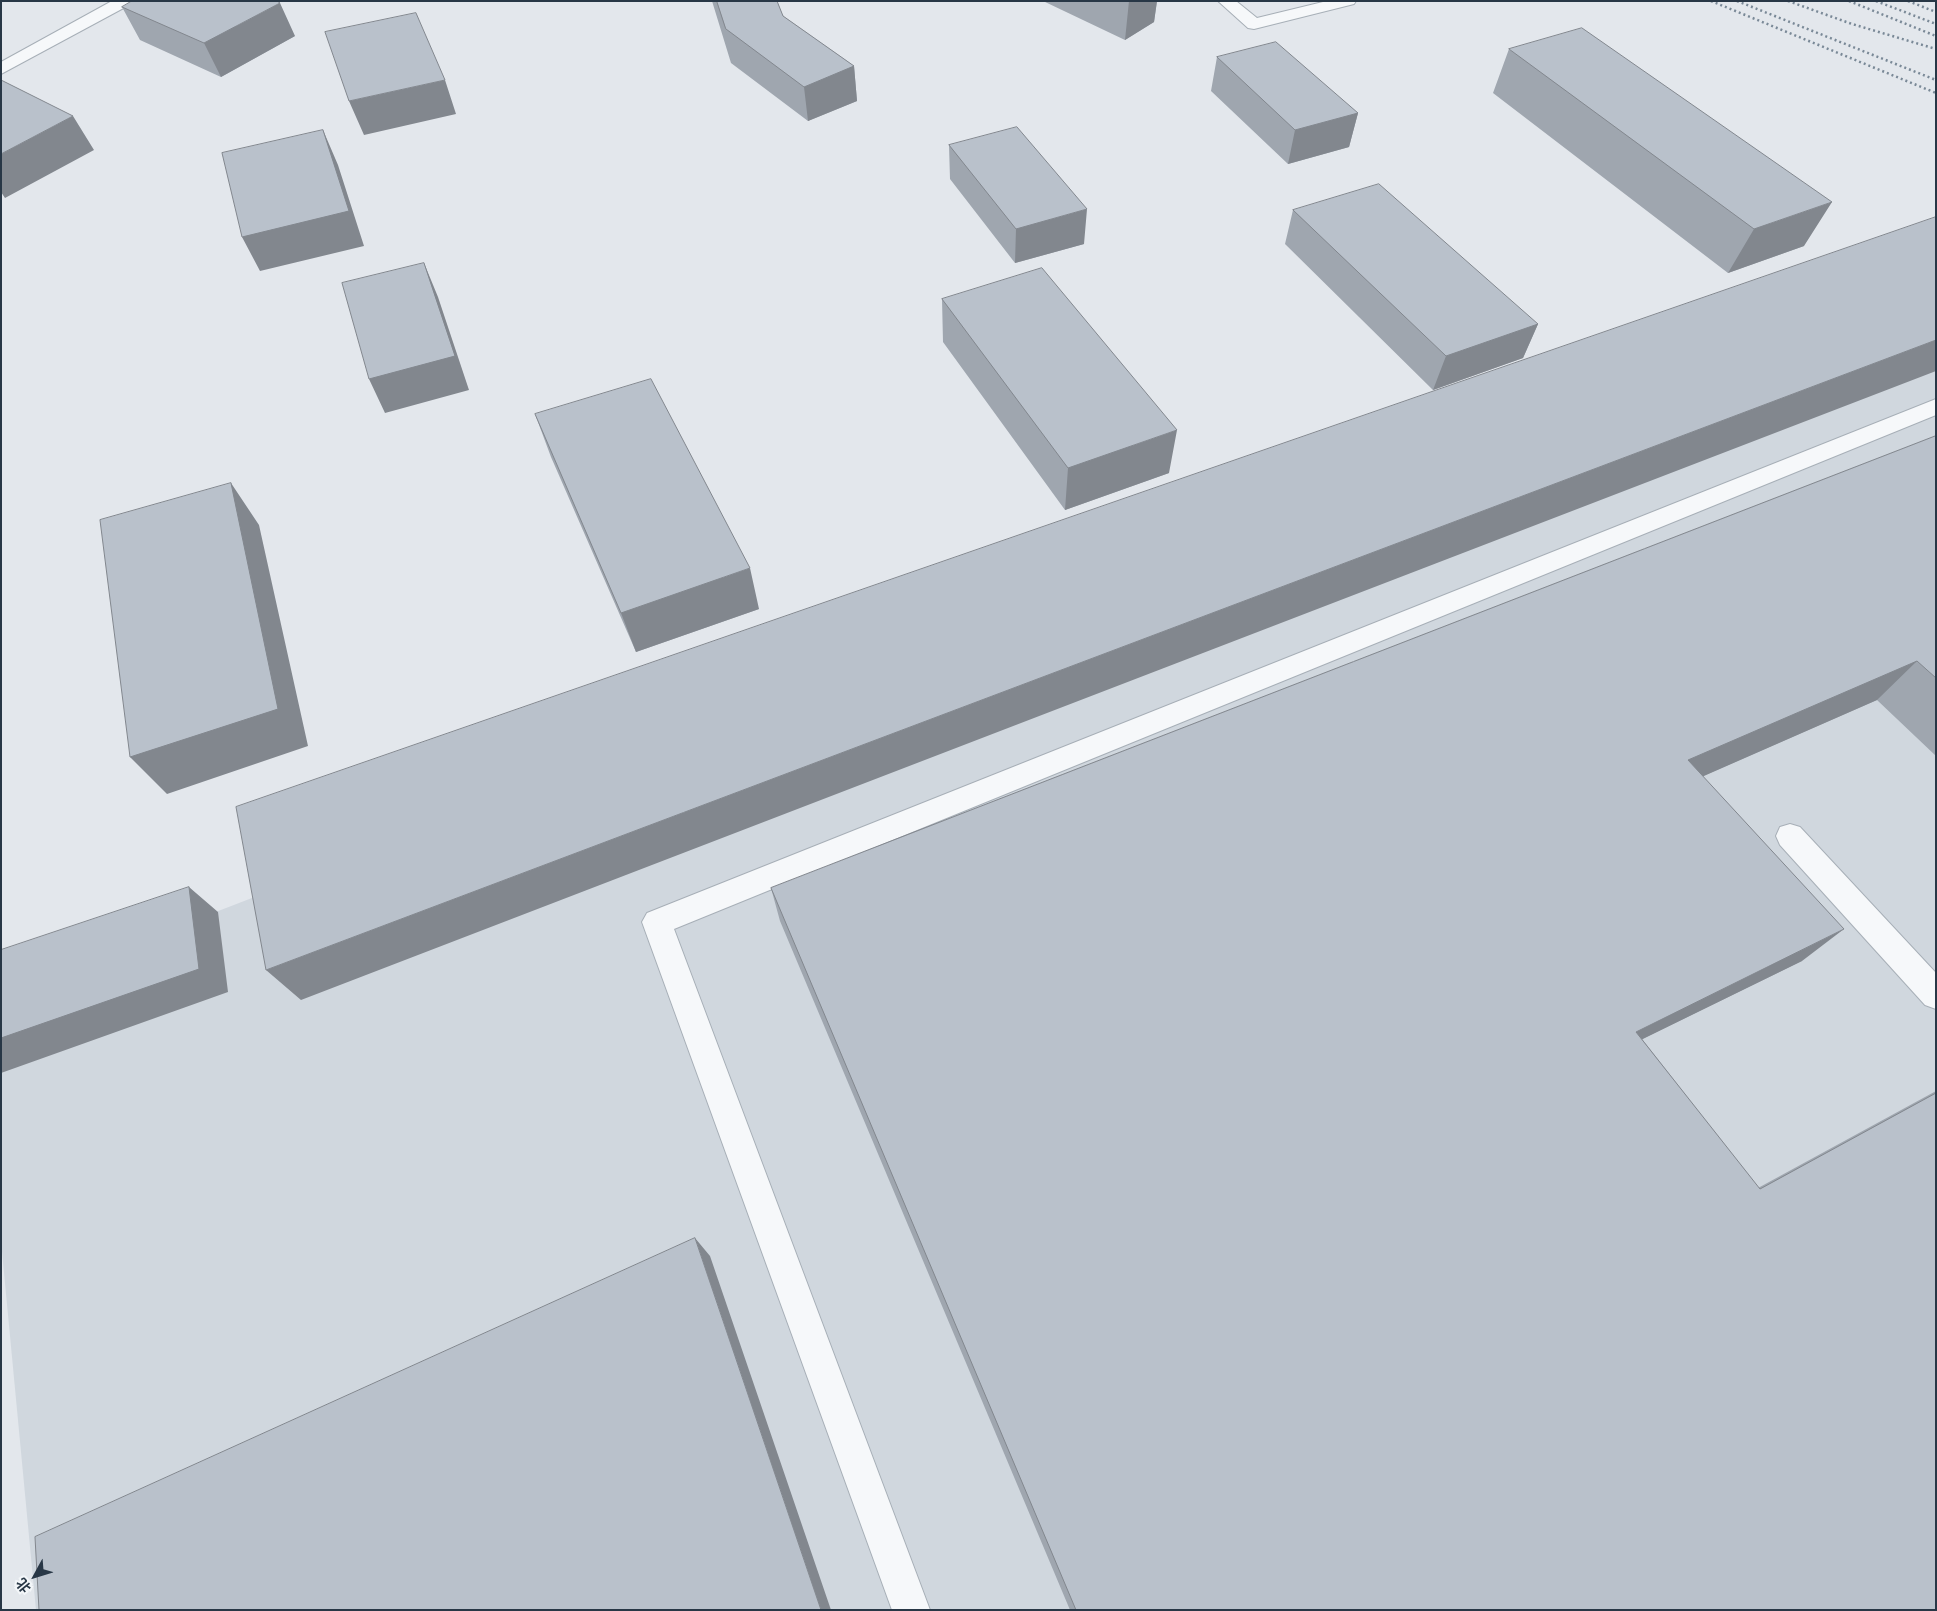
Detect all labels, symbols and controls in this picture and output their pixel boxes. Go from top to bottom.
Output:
north arrow [10,1551,60,1601]
text: 北 [13,1575,34,1596]

